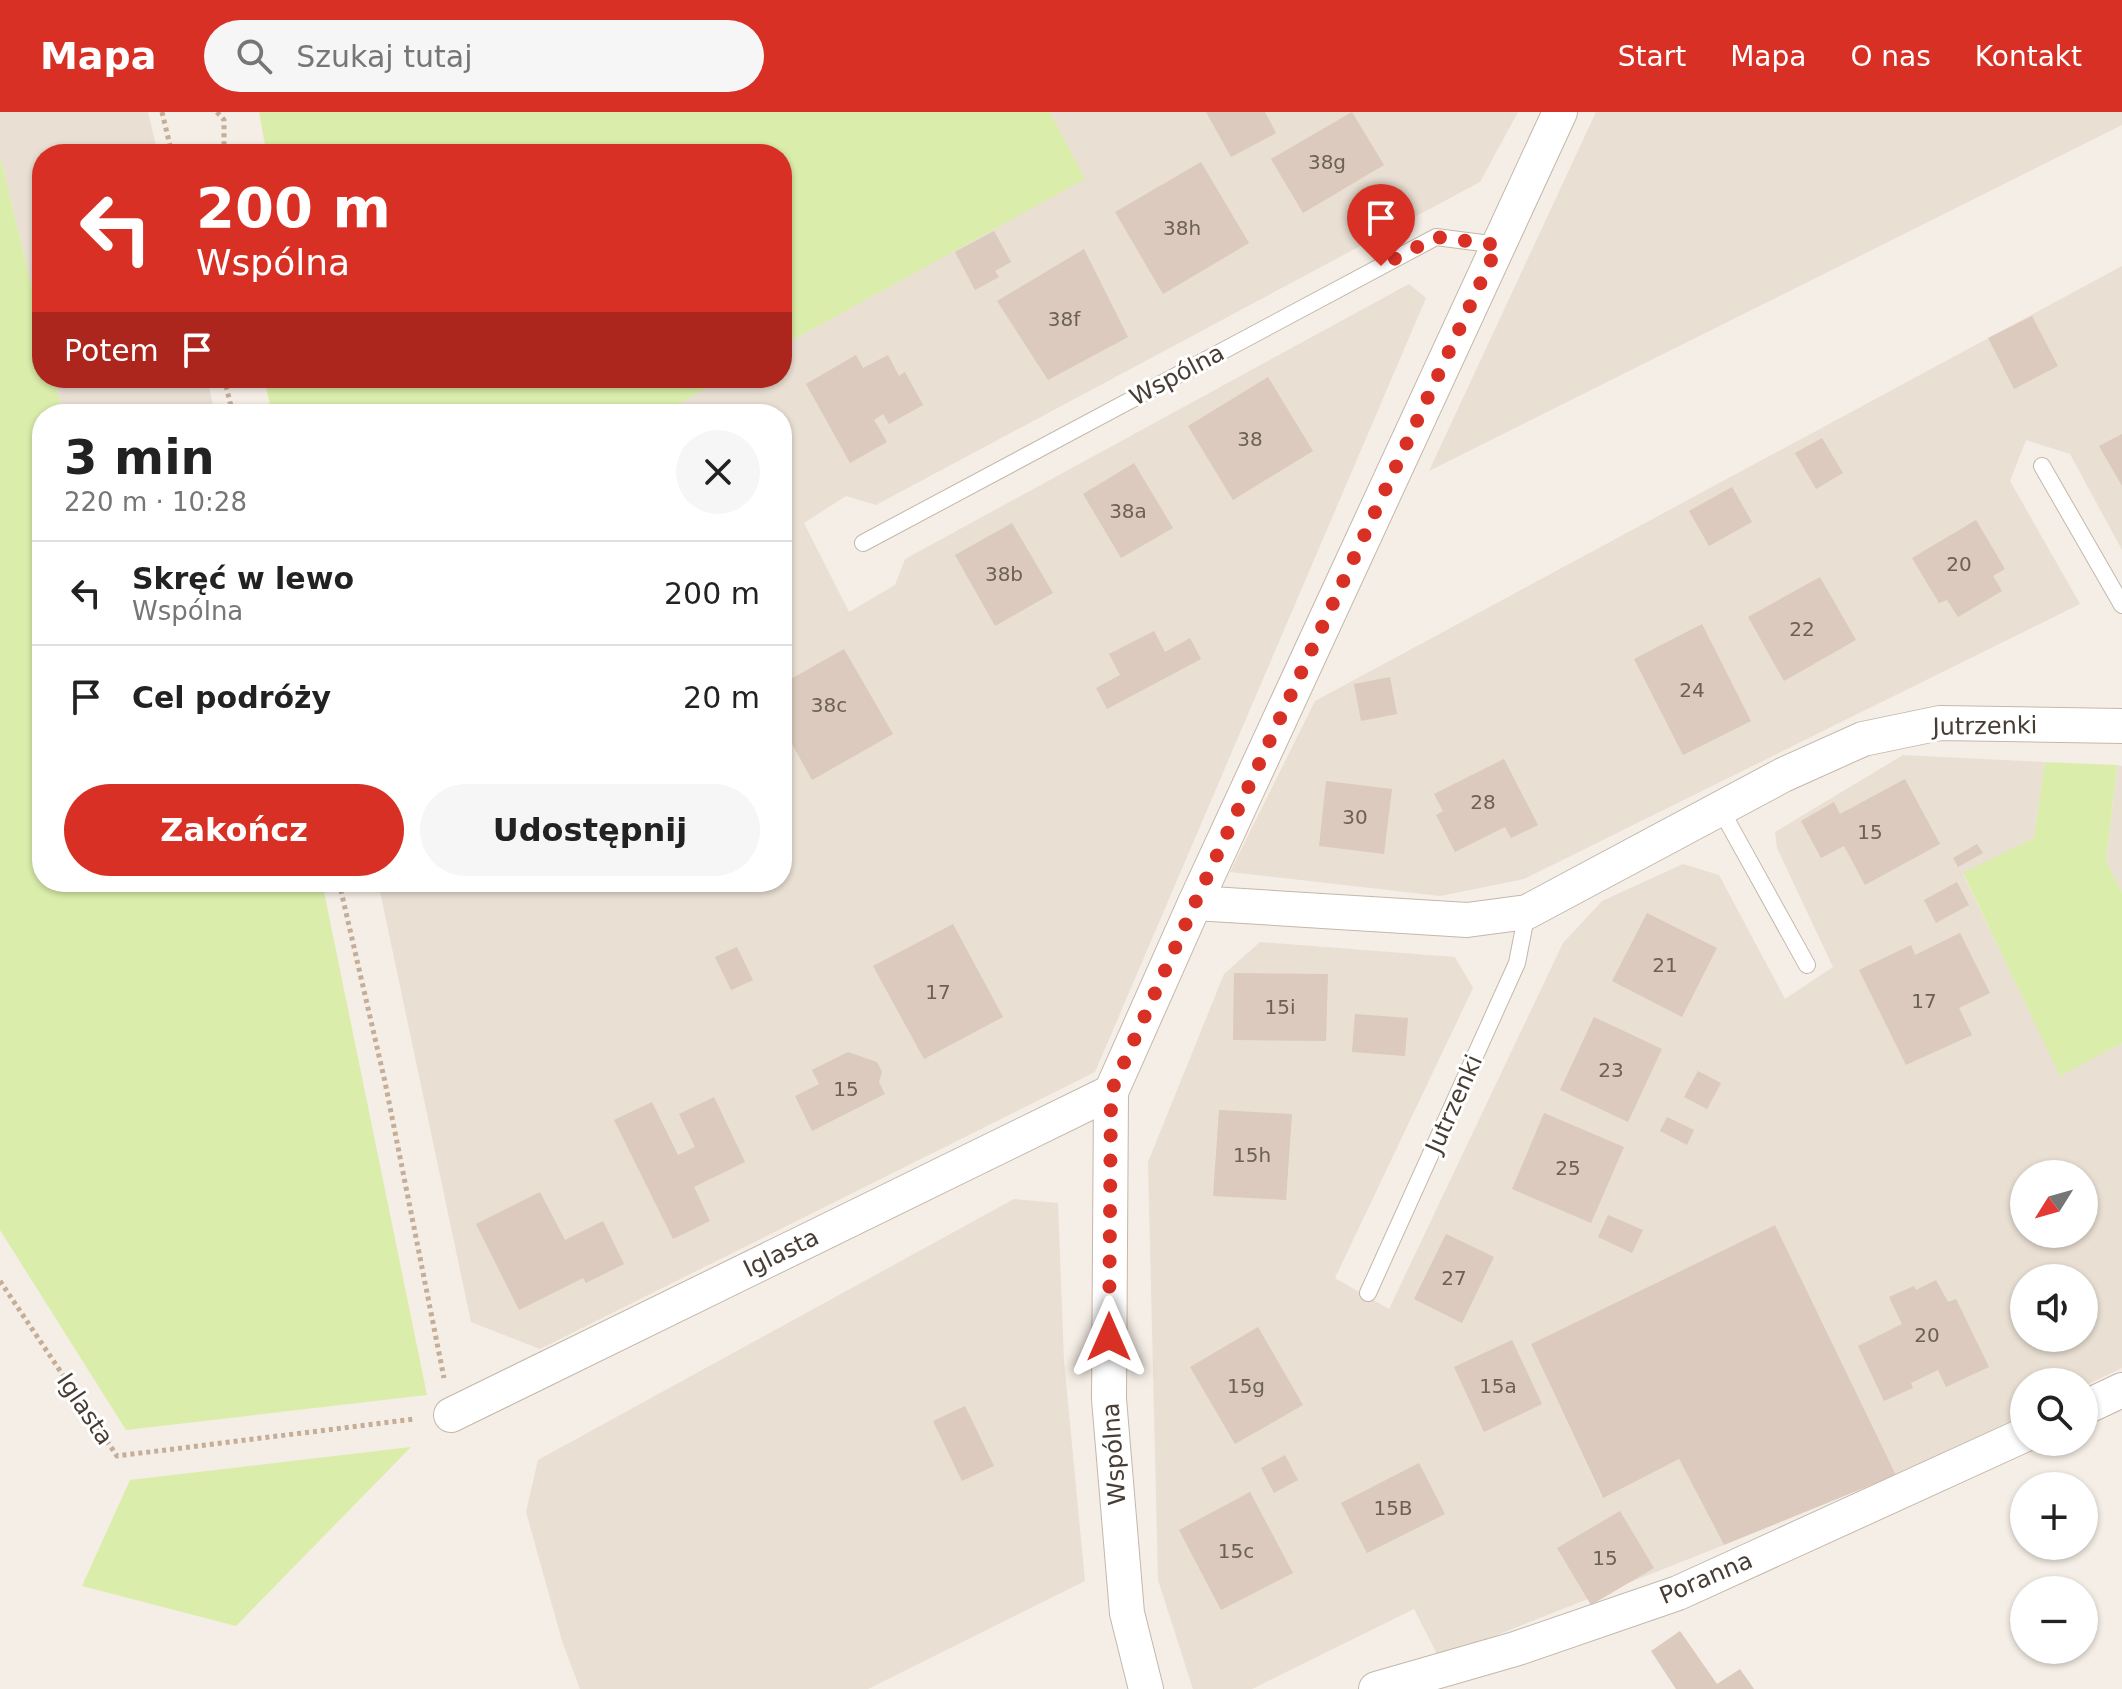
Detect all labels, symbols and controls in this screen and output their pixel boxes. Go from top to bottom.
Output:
search box [204,20,764,92]
text: Mapa [40,34,156,78]
icon: search [232,34,276,78]
text: Szukaj tutaj [296,39,472,74]
text: Start [1618,40,1686,73]
text: Mapa [1730,40,1806,73]
text: O nas [1850,40,1931,73]
text: Kontakt [1975,40,2082,73]
house number: 38g [1308,150,1346,174]
text: 200 m [196,175,391,240]
icon: left [64,176,168,280]
pin [1347,184,1415,266]
icon: arrive [1359,196,1403,240]
house number: 38h [1163,216,1201,240]
text: Wspólna [196,242,350,283]
house number: 38f [1048,307,1081,331]
icon: arrive [175,328,219,372]
text: Potem [64,333,159,368]
street label: Wspólna [1125,339,1229,411]
house number: 38 [1237,427,1263,451]
text: 3 min [64,429,215,485]
button: close [676,430,760,514]
text: 220 m · 10:28 [64,487,247,517]
house number: 38a [1109,499,1147,523]
house number: 20 [1946,552,1972,576]
text: Skręć w lewo [132,561,354,596]
house number: 38b [985,562,1023,586]
icon: left [64,571,108,615]
text: 200 m [664,576,760,611]
text: Wspólna [132,596,243,626]
house number: 22 [1789,617,1815,641]
icon: arrive [64,675,108,719]
house number: 24 [1679,678,1705,702]
text: Cel podróży [132,680,331,715]
text: 20 m [683,680,760,715]
house number: 38c [811,693,847,717]
street label: Jutrzenki [1930,711,2038,741]
button: Zakończ [64,784,404,876]
button: Udostępnij [420,784,760,876]
house number: 28 [1470,790,1496,814]
house number: 30 [1342,805,1368,829]
house number: 15 [1857,820,1883,844]
house number: 21 [1652,953,1678,977]
house number: 17 [925,980,951,1004]
house number: 17 [1911,989,1937,1013]
house number: 15i [1264,995,1296,1019]
street label: Jutrzenki [1419,1050,1488,1159]
house number: 23 [1598,1058,1624,1082]
house number: 15 [833,1077,859,1101]
house number: 15h [1233,1143,1271,1167]
house number: 25 [1555,1156,1581,1180]
north arrow [2010,1160,2098,1248]
map controls [2010,1160,2098,1664]
street label: Iglasta [739,1223,823,1283]
button: sound [2010,1264,2098,1352]
house number: 27 [1441,1266,1467,1290]
position arrow [1067,1295,1151,1379]
house number: 20 [1914,1323,1940,1347]
street label: Iglasta [51,1368,119,1450]
button: search [2010,1368,2098,1456]
house number: 15g [1227,1374,1265,1398]
house number: 15a [1479,1374,1517,1398]
street label: Wspólna [1096,1402,1132,1506]
button: + [2010,1472,2098,1560]
house number: 15B [1373,1496,1413,1520]
house number: 15c [1218,1539,1254,1563]
house number: 15 [1592,1546,1618,1570]
street label: Poranna [1655,1546,1757,1610]
button: − [2010,1576,2098,1664]

